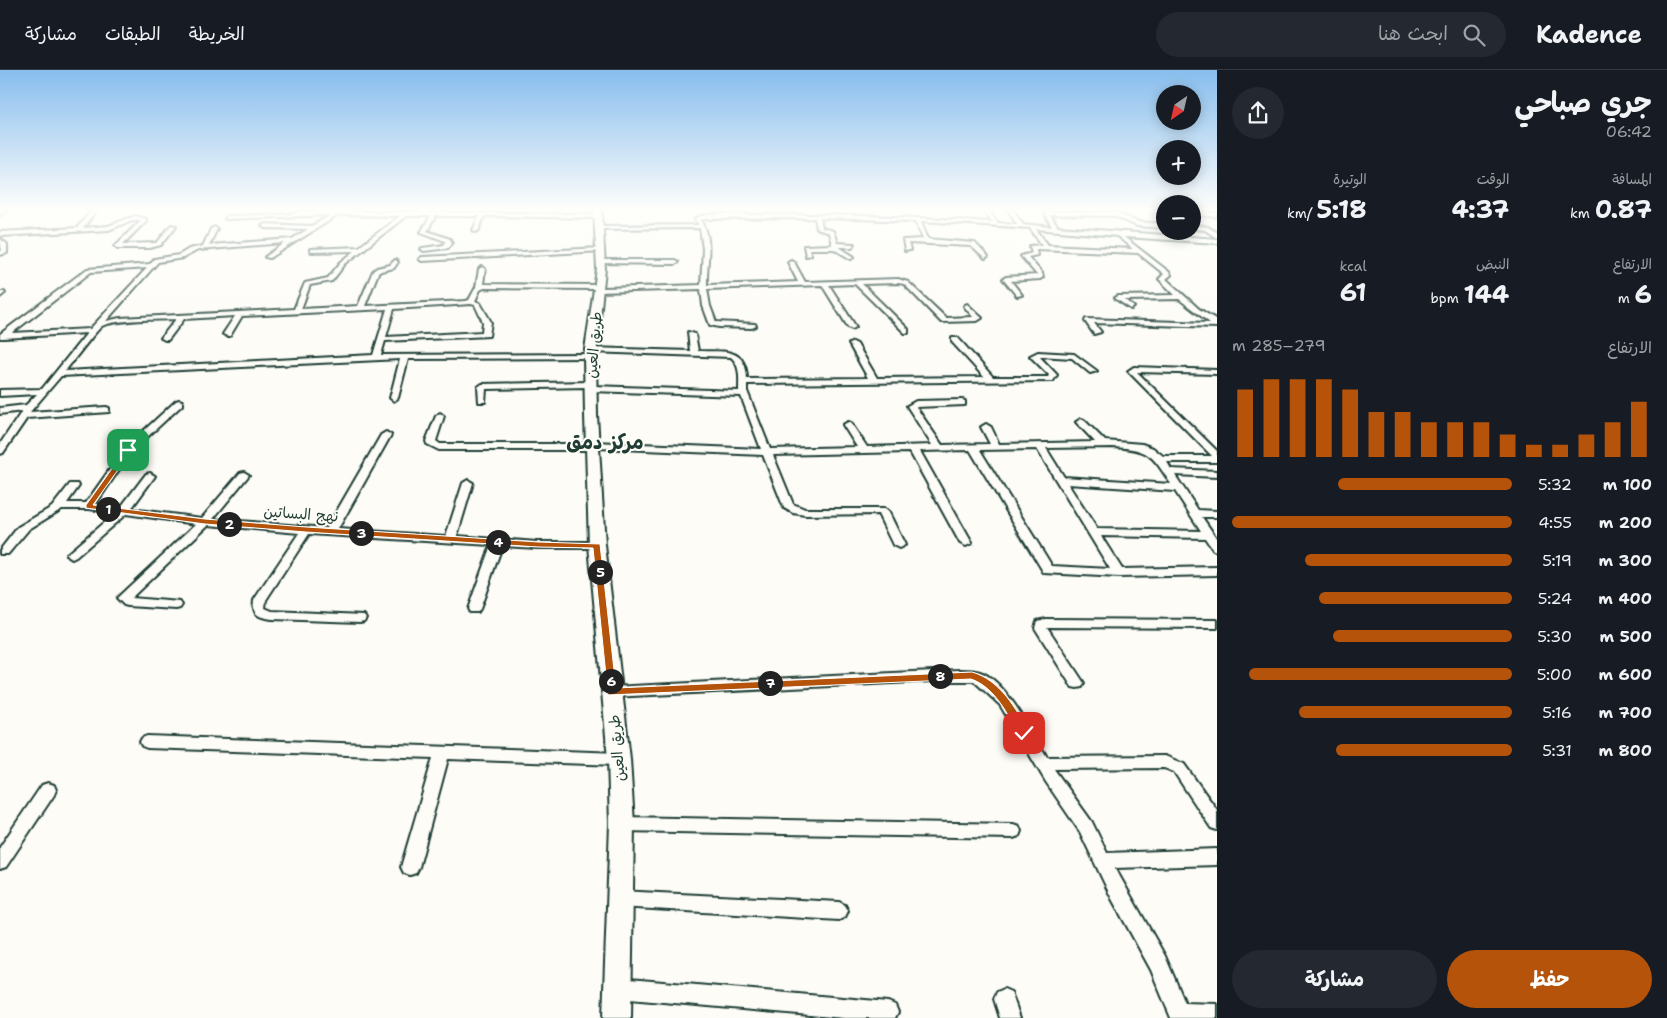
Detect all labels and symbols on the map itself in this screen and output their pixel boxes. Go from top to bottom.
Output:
north arrow [1156,85,1201,130]
street label: طريق العين [581,311,607,379]
pin [107,429,149,471]
district label: مركز دمق [566,429,644,455]
pin: 1 [96,496,120,522]
street label: نهج البساتين [263,501,339,527]
pin: 2 [216,512,242,536]
pin: 3 [348,520,374,546]
pin: 4 [486,530,510,554]
pin: 5 [588,560,612,584]
pin: 8 [928,664,952,688]
pin: 6 [598,668,624,694]
pin: 7 [758,670,782,696]
pin [1003,712,1045,754]
street label: طريق العين [604,714,630,782]

